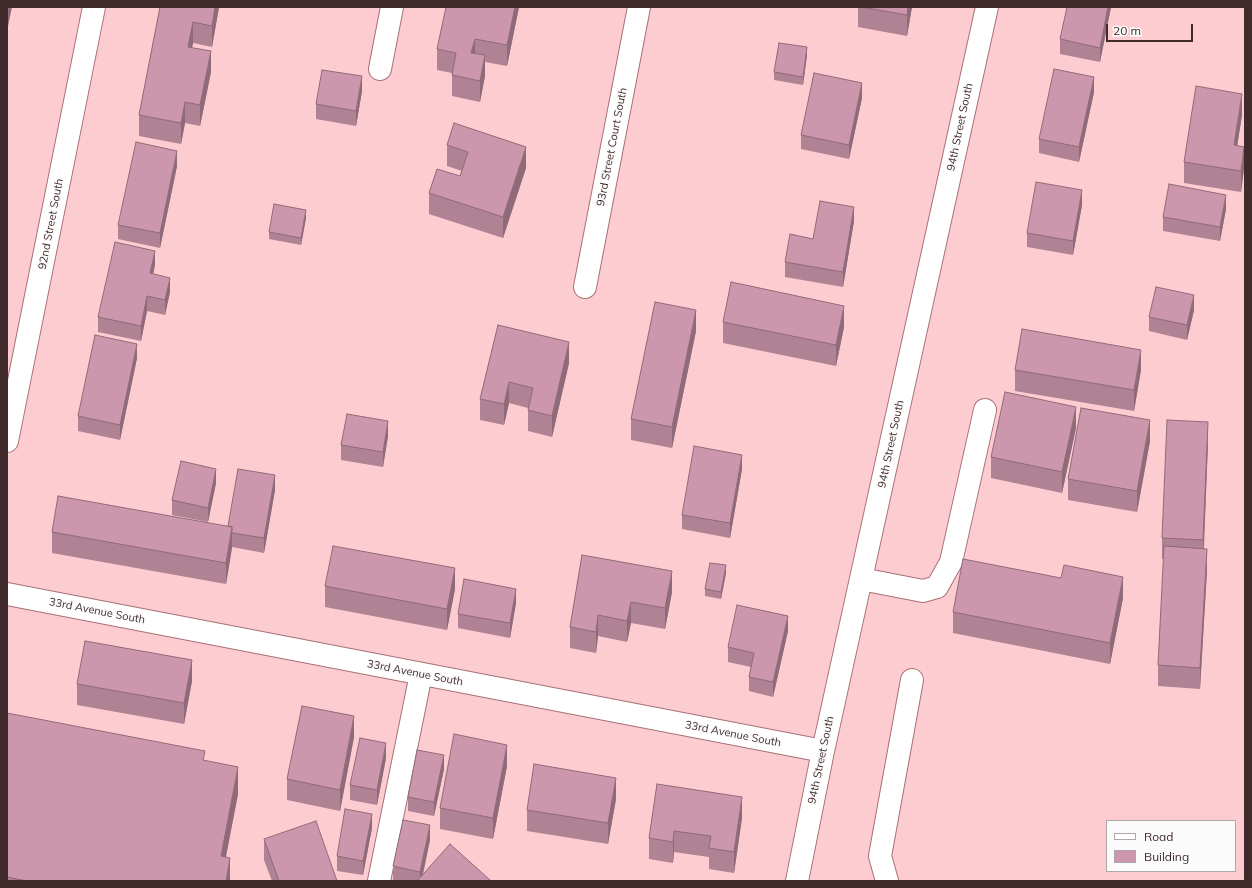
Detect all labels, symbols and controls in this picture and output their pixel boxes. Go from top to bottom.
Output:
scale bar [1108,16,1195,42]
text: 20 m [1113,23,1141,38]
street label: 94th Street South [944,82,976,172]
street label: 93rd Street Court South [594,87,630,207]
street label: 92nd Street South [36,177,66,271]
street label: 94th Street South [875,399,907,489]
street label: 33rd Avenue South [48,595,146,627]
street label: 33rd Avenue South [366,657,464,689]
street label: 94th Street South [805,715,837,805]
street label: 33rd Avenue South [684,718,782,750]
legend [1106,820,1236,872]
text: Road [1144,829,1173,844]
text: Building [1144,849,1189,864]

